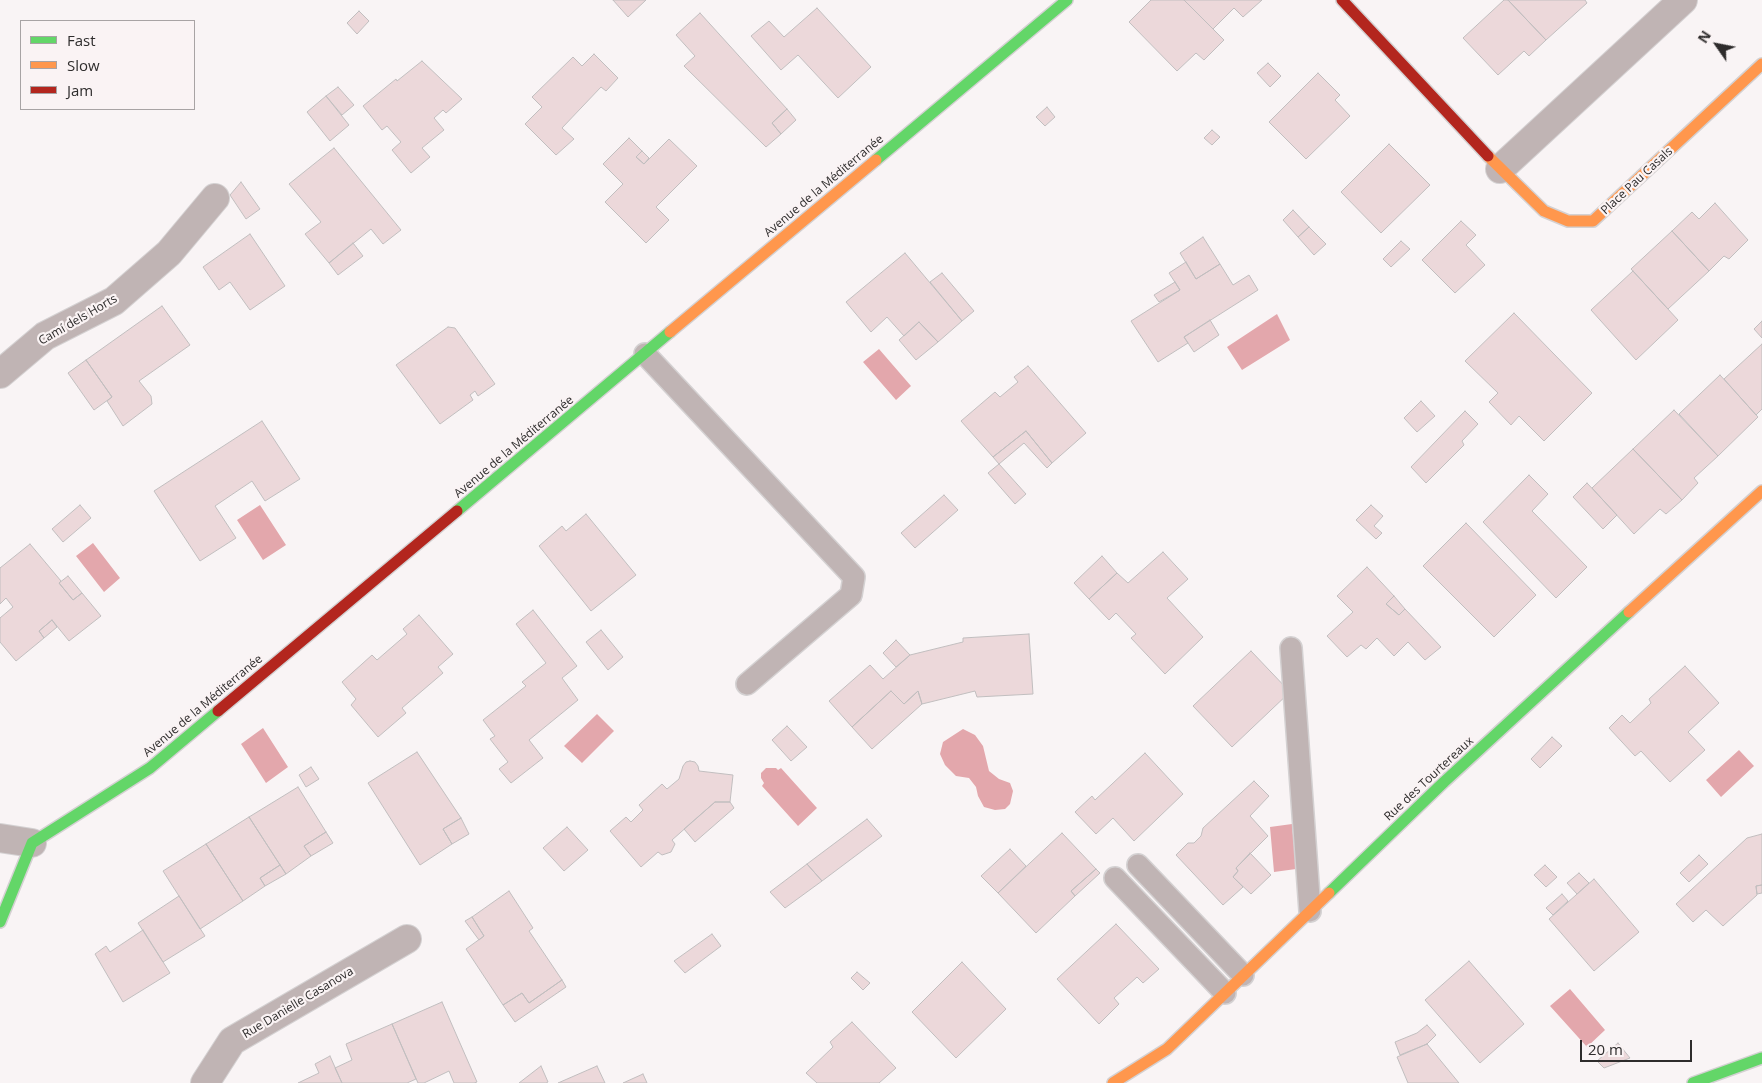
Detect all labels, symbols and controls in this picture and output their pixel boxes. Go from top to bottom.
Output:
legend [20,20,195,110]
north arrow [1692,20,1742,70]
text: N [1693,27,1715,47]
text: Fast [67,30,96,50]
text: Slow [67,55,100,75]
text: Jam [67,80,93,100]
street label: Avenue de la Méditerranée [761,132,887,240]
street label: Place Pau Casals [1598,144,1676,218]
street label: Camí dels Horts [36,292,120,348]
street label: Avenue de la Méditerranée [451,393,577,501]
street label: Avenue de la Méditerranée [140,652,266,760]
street label: Rue des Tourtereaux [1381,734,1477,824]
street label: Rue Danielle Casanova [240,964,356,1042]
scale bar [1582,1030,1694,1062]
text: 20 m [1588,1039,1623,1059]

